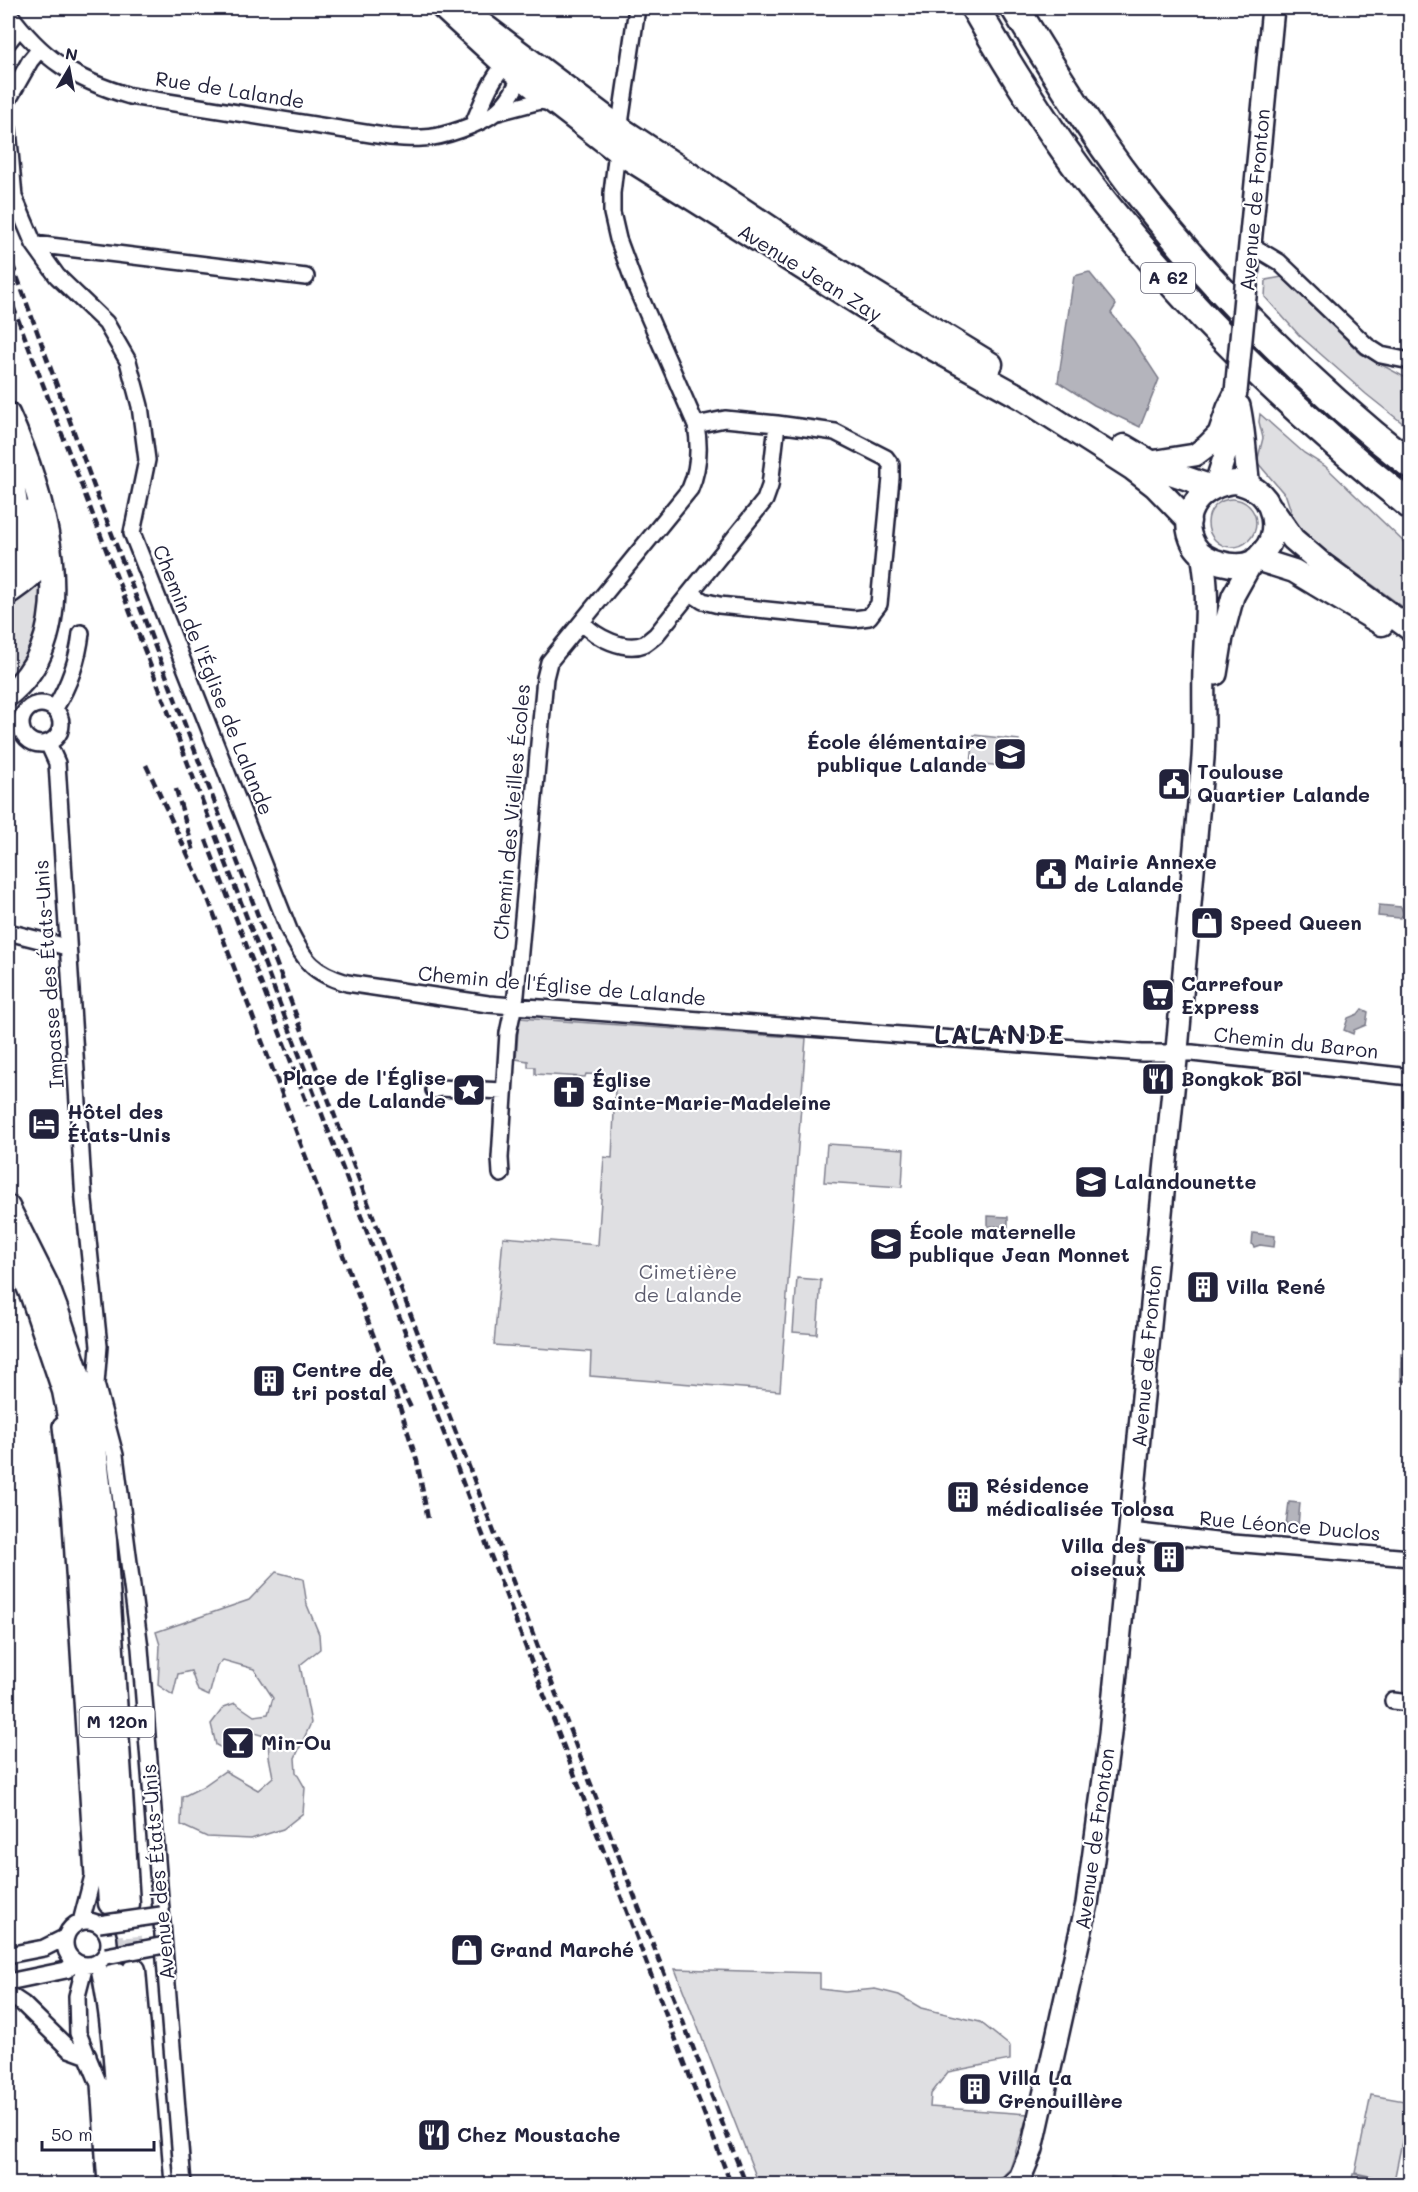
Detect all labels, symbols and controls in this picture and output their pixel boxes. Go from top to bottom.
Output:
north arrow [39,39,99,99]
text: N [64,42,80,65]
street label: Rue de Lalande [154,64,307,114]
street label: Avenue de Fronton [1233,108,1275,292]
street label: Avenue Jean Zay [734,217,887,327]
road number: A 62 [1141,263,1195,293]
street label: Chemin de l'Église de Lalande [148,541,280,819]
street label: Chemin des Vieilles Écoles [487,683,535,941]
place label: École élémentaire publique Lalande [807,728,987,777]
school or university icon: École élémentaire publique Lalande [992,736,1028,772]
place label: Toulouse Quartier Lalande [1197,758,1370,807]
public building icon: Toulouse Quartier Lalande [1156,766,1192,802]
place label: Mairie Annexe de Lalande [1074,848,1217,897]
public building icon: Mairie Annexe de Lalande [1033,856,1069,892]
street label: Impasse des États-Unis [27,859,69,1089]
shop icon: Speed Queen [1189,905,1225,941]
place label: Speed Queen [1230,909,1362,935]
street label: Chemin de l'Église de Lalande [417,959,707,1011]
place label: Carrefour Express [1181,970,1283,1019]
supermarket icon: Carrefour Express [1140,977,1176,1013]
district label: LALANDE [934,1017,1066,1051]
street label: Chemin du Baron [1213,1020,1380,1064]
restaurant icon: Bongkok Bol [1140,1061,1176,1097]
place label: Place de l'Église de Lalande [282,1064,446,1113]
place label: Bongkok Bol [1181,1065,1302,1091]
place label: Église Sainte-Marie-Madeleine [592,1066,831,1115]
place icon: Place de l'Église de Lalande [451,1072,487,1108]
church icon: Église Sainte-Marie-Madeleine [551,1074,587,1110]
place label: Hôtel des États-Unis [67,1098,171,1147]
hotel icon: Hôtel des États-Unis [26,1106,62,1142]
school or university icon: Lalandounette [1073,1164,1109,1200]
place label: Lalandounette [1114,1168,1256,1194]
place label: École maternelle publique Jean Monnet [909,1218,1130,1267]
school or university icon: École maternelle publique Jean Monnet [868,1226,904,1262]
park label: Cimetière de Lalande [634,1258,742,1307]
street label: Avenue de Fronton [1125,1264,1167,1448]
building icon: Villa René [1185,1269,1221,1305]
place label: Villa René [1226,1273,1326,1299]
place label: Centre de tri postal [292,1356,393,1405]
building icon: Centre de tri postal [251,1363,287,1399]
place label: Résidence médicalisée Tolosa [986,1472,1175,1521]
building icon: Résidence médicalisée Tolosa [945,1479,981,1515]
street label: Rue Léonce Duclos [1198,1504,1382,1546]
place label: Villa des oiseaux [1061,1532,1146,1581]
building icon: Villa des oiseaux [1151,1539,1187,1575]
road number: M 120n [80,1707,154,1737]
bar icon: Min-Ou [220,1725,256,1761]
place label: Min-Ou [261,1729,332,1755]
street label: Avenue de Fronton [1068,1746,1120,1931]
street label: Avenue des États-Unis [135,1763,179,1981]
shop icon: Grand Marché [449,1932,485,1968]
place label: Grand Marché [490,1936,634,1962]
place label: Villa La Grenouillère [998,2064,1123,2113]
building icon: Villa La Grenouillère [957,2071,993,2107]
scale bar [42,2114,154,2152]
restaurant icon: Chez Moustache [416,2117,452,2153]
place label: Chez Moustache [457,2121,620,2147]
text: 50 m [51,2122,93,2146]

